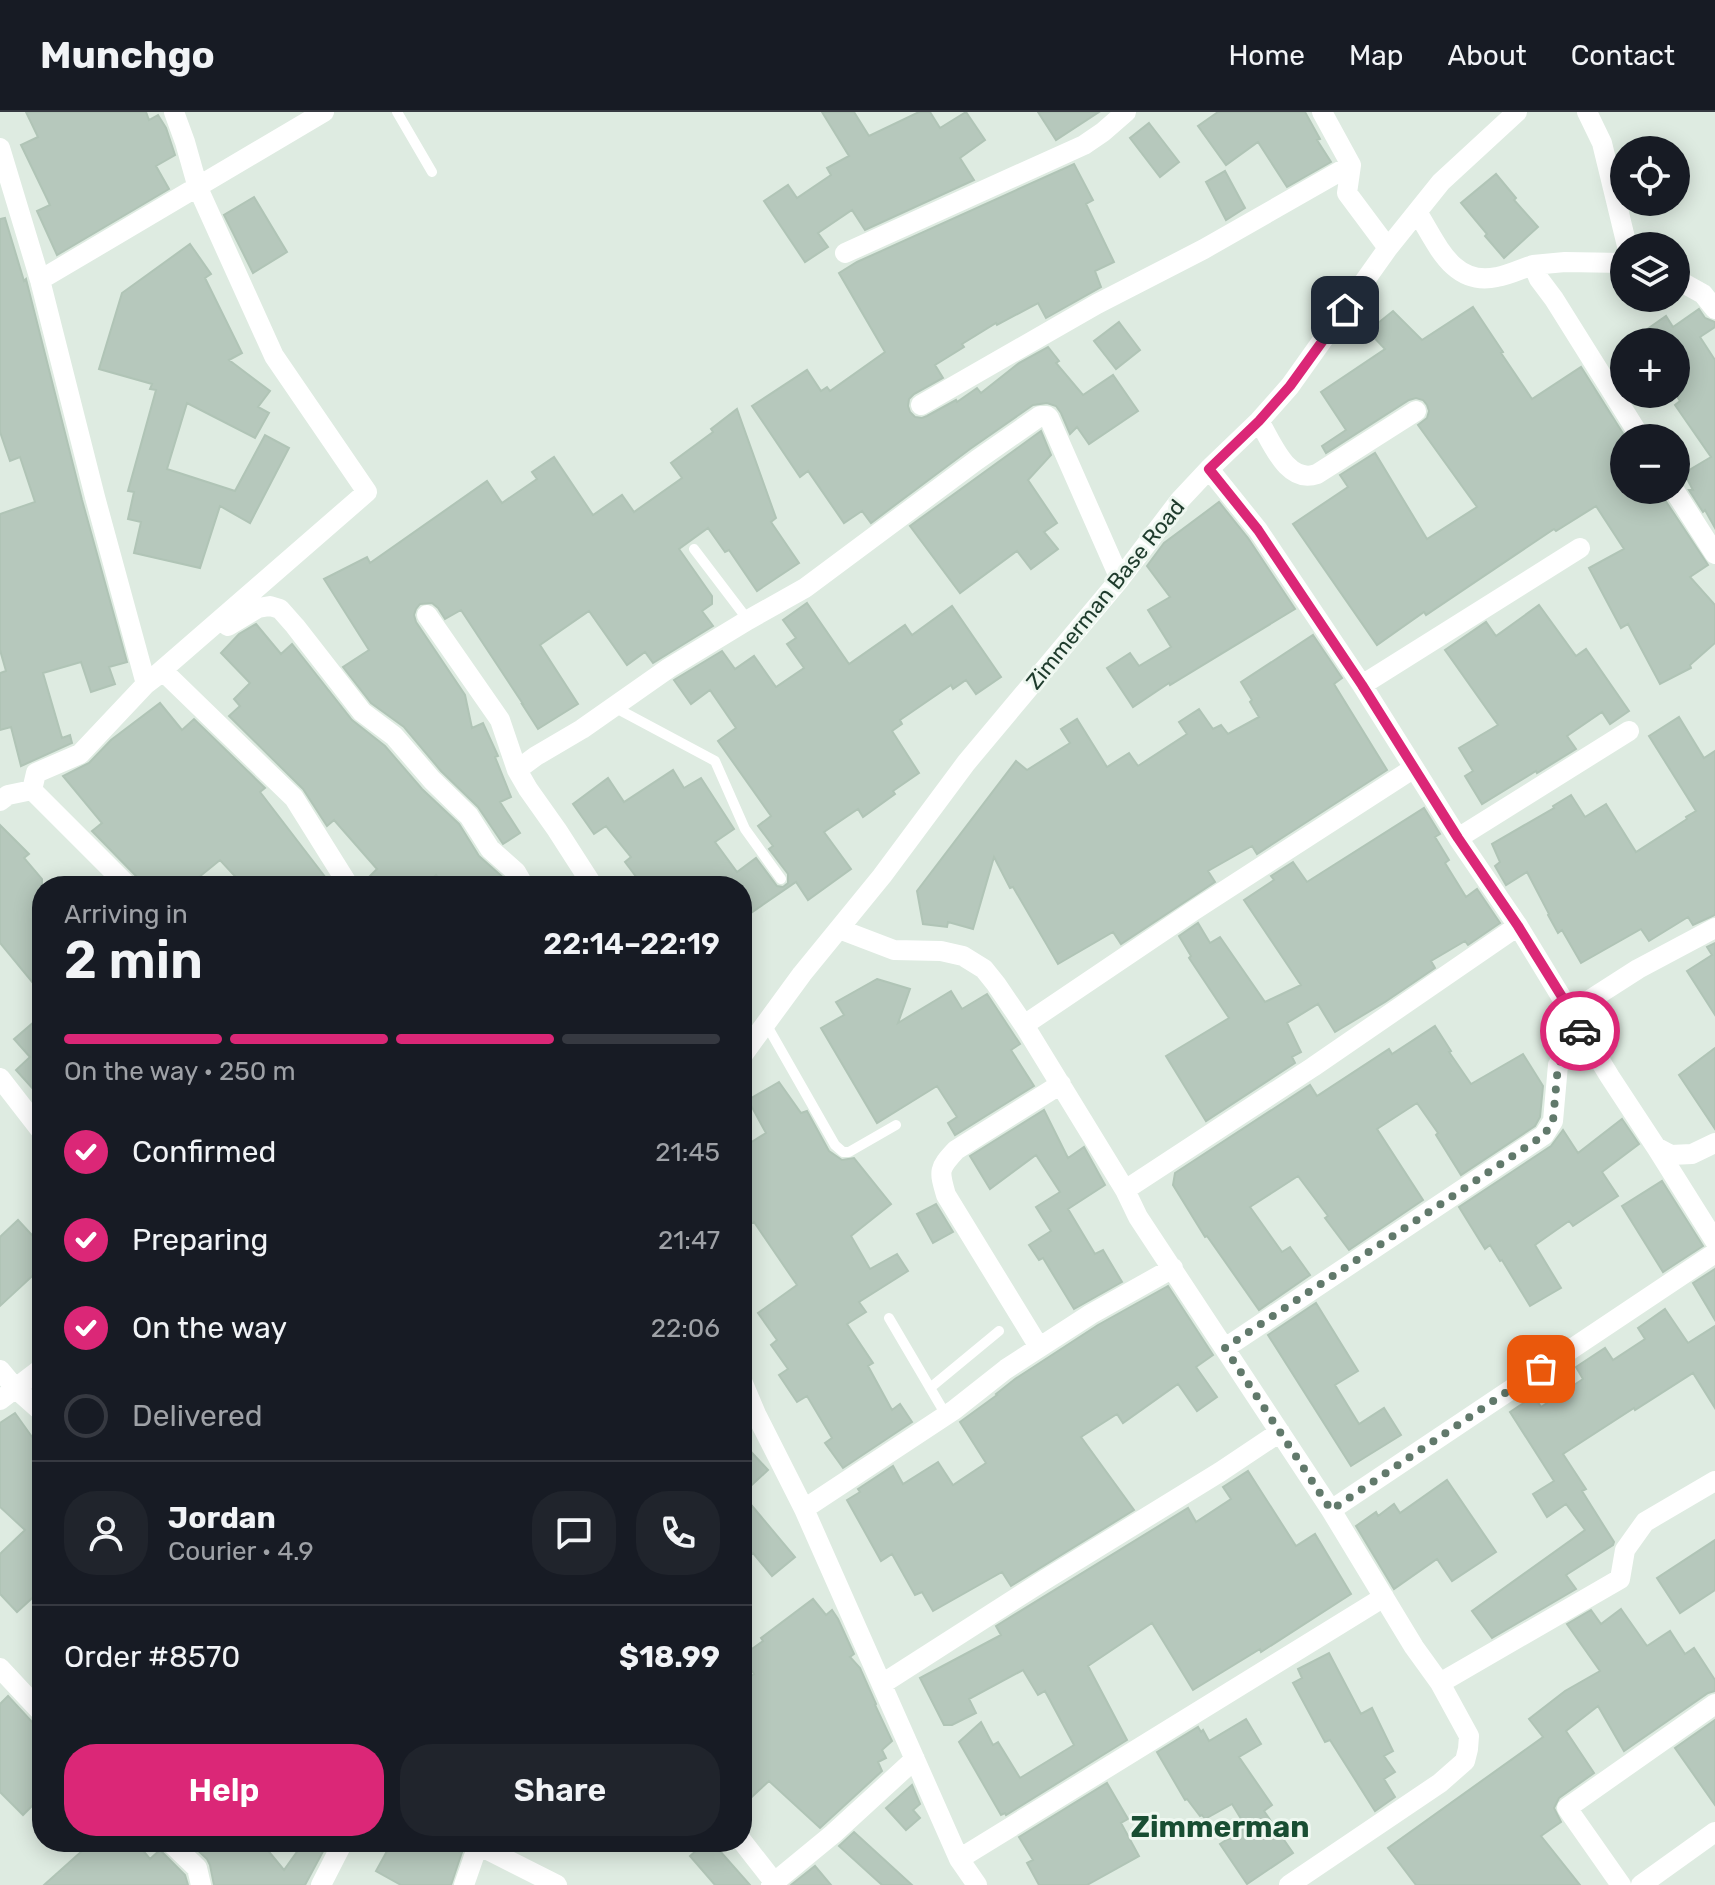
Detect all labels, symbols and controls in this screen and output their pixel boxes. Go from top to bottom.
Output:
text: Munchgo [40,32,215,78]
text: Home [1228,39,1305,72]
text: Map [1349,39,1403,72]
text: About [1447,39,1527,72]
text: Contact [1571,39,1675,72]
map controls [1610,136,1690,504]
button: locate [1610,136,1690,216]
button: layers [1610,232,1690,312]
pin [1311,276,1379,344]
icon: home [1323,288,1367,332]
button: + [1610,328,1690,408]
button: − [1610,424,1690,504]
street label: Zimmerman Base Road [1020,494,1190,695]
text: Arriving in [64,899,188,930]
text: 22:14–22:19 [543,926,720,962]
text: 2 min [64,929,203,991]
courier [1540,991,1620,1071]
icon: car [1558,1009,1602,1053]
text: On the way · 250 m [64,1056,296,1087]
icon: check [64,1130,108,1174]
text: Confirmed [132,1134,276,1170]
text: 21:45 [655,1137,720,1168]
icon: check [64,1218,108,1262]
text: Preparing [132,1222,268,1258]
text: 21:47 [658,1225,720,1256]
icon: check [64,1306,108,1350]
text: On the way [132,1310,287,1346]
text: 22:06 [651,1313,720,1344]
pin [1507,1335,1575,1403]
icon: bag [1519,1347,1563,1391]
text: Delivered [132,1398,263,1434]
button: person [64,1491,148,1575]
button: chat [532,1491,616,1575]
button: phone [636,1491,720,1575]
text: Jordan [168,1500,276,1536]
text: Courier · 4.9 [168,1536,314,1567]
text: Order #8570 [64,1639,240,1675]
text: $18.99 [619,1639,720,1675]
button: Help [64,1744,384,1836]
button: Share [400,1744,720,1836]
district label: Zimmerman [1131,1809,1309,1845]

